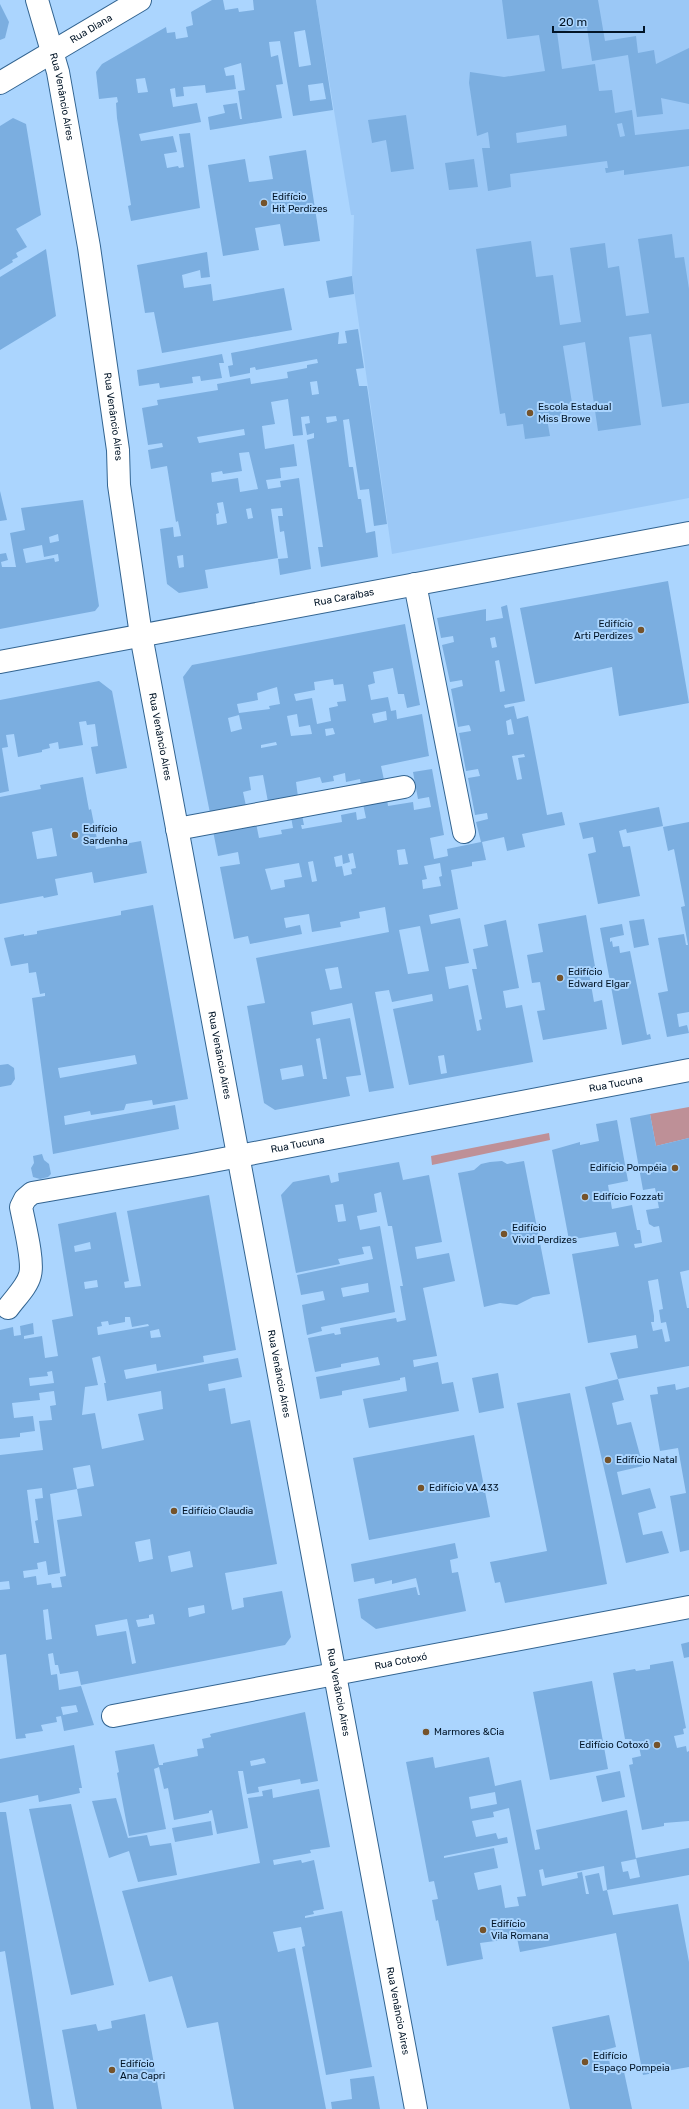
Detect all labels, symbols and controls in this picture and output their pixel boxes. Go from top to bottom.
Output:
scale bar [553,8,644,34]
street label: Rua Diana [68,12,114,46]
text: 20 m [559,15,587,29]
street label: Rua Venâncio Aires [47,52,76,142]
place label: Edifício Hit Perdizes [272,191,328,215]
marker: Edifício Hit Perdizes [259,198,269,208]
street label: Rua Venâncio Aires [101,372,124,461]
place label: Escola Estadual Miss Browe [538,401,611,425]
marker: Escola Estadual Miss Browe [525,408,535,418]
street label: Rua Caraíbas [313,586,375,609]
place label: Edifício Arti Perdizes [574,618,633,642]
marker: Edifício Arti Perdizes [636,625,646,635]
street label: Rua Venâncio Aires [146,692,174,782]
place label: Edifício Sardenha [83,823,128,847]
marker: Edifício Sardenha [70,830,80,840]
place label: Edifício Edward Elgar [568,966,629,990]
marker: Edifício Edward Elgar [555,973,565,983]
street label: Rua Venâncio Aires [205,1010,233,1100]
street label: Rua Tucuna [588,1073,644,1095]
street label: Rua Tucuna [270,1134,326,1156]
place label: Edifício Pompéia [590,1162,667,1174]
marker: Edifício Pompéia [670,1163,680,1173]
place label: Edifício Fozzati [593,1191,663,1203]
marker: Edifício Fozzati [580,1192,590,1202]
place label: Edifício Vivid Perdizes [512,1222,577,1246]
marker: Edifício Vivid Perdizes [499,1229,509,1239]
street label: Rua Venâncio Aires [265,1329,293,1419]
place label: Edifício Natal [616,1454,677,1466]
marker: Edifício Natal [603,1455,613,1465]
place label: Edifício VA 433 [429,1482,499,1494]
marker: Edifício VA 433 [416,1483,426,1493]
place label: Edifício Claudia [182,1505,253,1517]
marker: Edifício Claudia [169,1506,179,1516]
street label: Rua Venâncio Aires [324,1647,352,1737]
street label: Rua Cotoxó [373,1651,429,1672]
place label: Marmores &Cia [434,1726,504,1738]
marker: Marmores &Cia [421,1727,431,1737]
place label: Edifício Cotoxó [579,1739,649,1751]
marker: Edifício Cotoxó [652,1740,662,1750]
place label: Edifício Vila Romana [491,1918,549,1942]
marker: Edifício Vila Romana [478,1925,488,1935]
street label: Rua Venâncio Aires [384,1966,412,2056]
place label: Edifício Espaço Pompeia [593,2050,670,2074]
marker: Edifício Espaço Pompeia [580,2057,590,2067]
place label: Edifício Ana Capri [120,2058,165,2082]
marker: Edifício Ana Capri [107,2065,117,2075]

